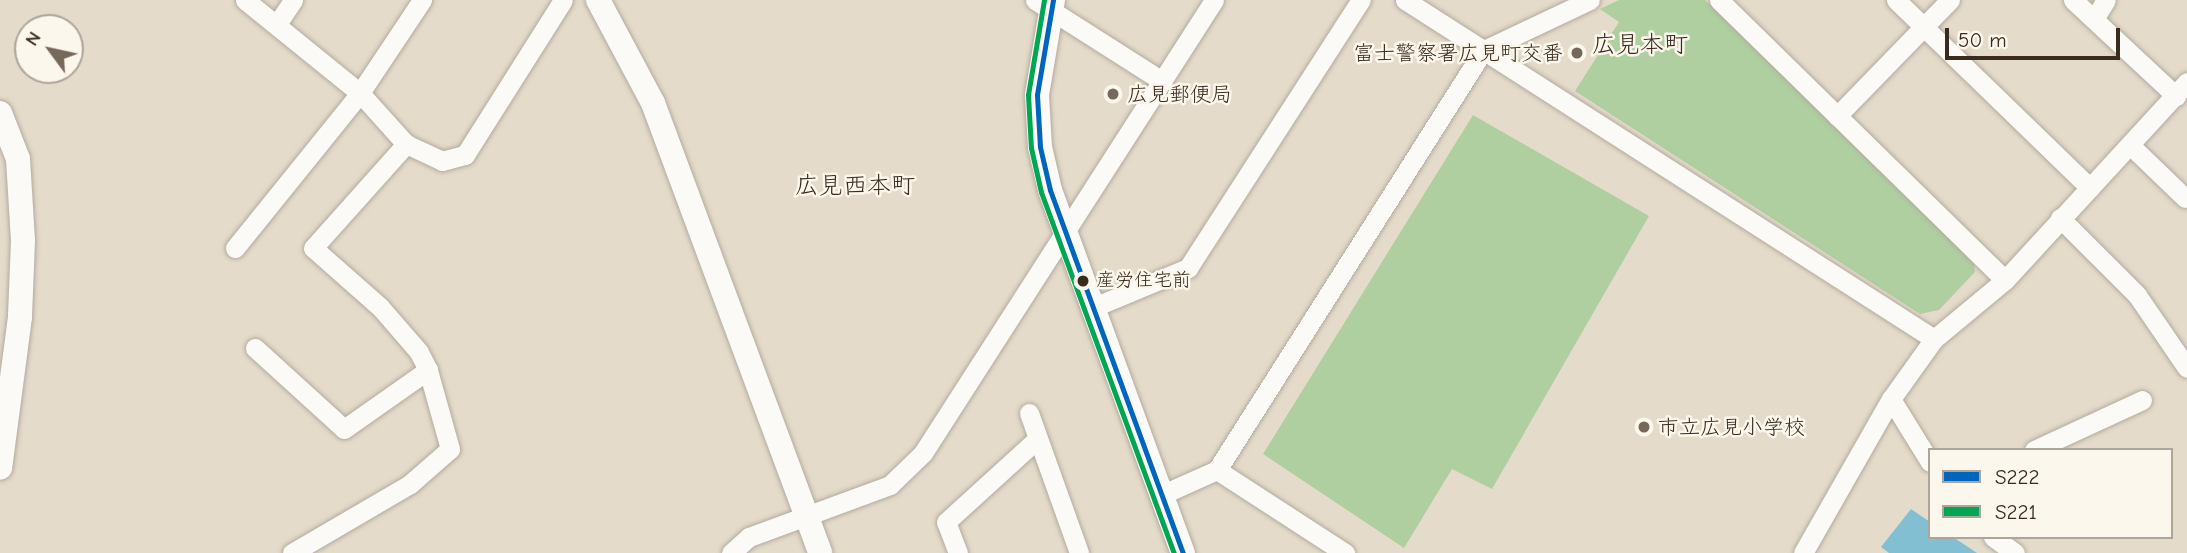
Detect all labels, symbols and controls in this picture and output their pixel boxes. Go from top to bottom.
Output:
north arrow [14,14,84,84]
scale bar [1949,14,2124,58]
text: N [20,27,46,50]
text: 50 m [1958,28,2007,52]
district label: 広見本町 [1592,31,1688,59]
place label: 富士警察署広見町交番 [1353,40,1563,66]
marker: 富士警察署広見町交番 [1569,45,1585,61]
place label: 広見郵便局 [1127,81,1232,107]
marker: 広見郵便局 [1105,86,1121,102]
district label: 広見西本町 [795,172,915,200]
place label: 産労住宅前 [1096,270,1191,292]
marker: 産労住宅前 [1076,274,1090,288]
place label: 市立広見小学校 [1658,414,1805,440]
marker: 市立広見小学校 [1636,419,1652,435]
legend [1928,448,2173,539]
text: S222 [1995,465,2040,489]
text: S221 [1995,500,2037,524]

